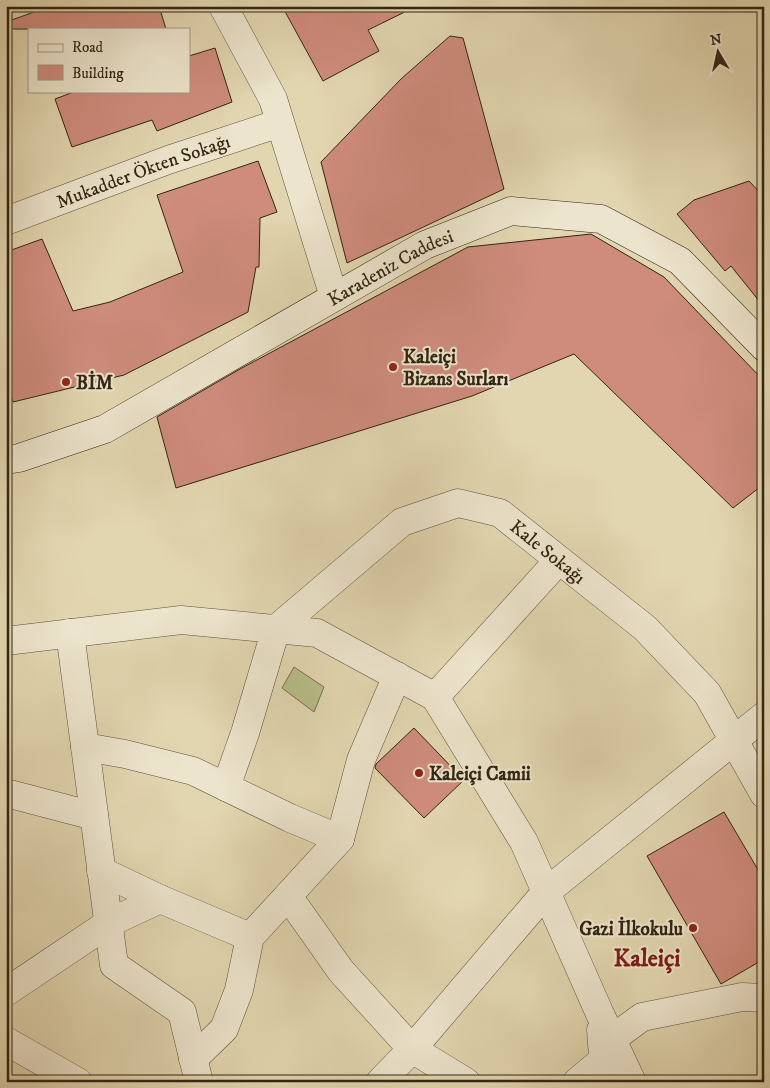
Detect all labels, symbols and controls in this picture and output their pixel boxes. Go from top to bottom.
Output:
legend [28,28,190,92]
north arrow [692,28,742,78]
text: N [709,30,724,50]
text: Road [72,38,104,57]
text: Building [72,64,124,83]
street label: Mukadder Ökten Sokağı [53,130,233,214]
street label: Karadeniz Caddesi [324,225,457,312]
place label: Kaleiçi Bizans Surları [403,346,508,391]
marker: Kaleiçi Bizans Surları [387,361,399,373]
place label: BİM [76,370,113,395]
marker: BİM [60,376,72,388]
street label: Kale Sokağı [505,516,590,589]
place label: Kaleiçi Camii [429,763,531,786]
marker: Kaleiçi Camii [413,767,425,779]
place label: Gazi İlkokulu [579,916,683,941]
marker: Gazi İlkokulu [687,922,699,934]
district label: Kaleiçi [614,944,680,974]

